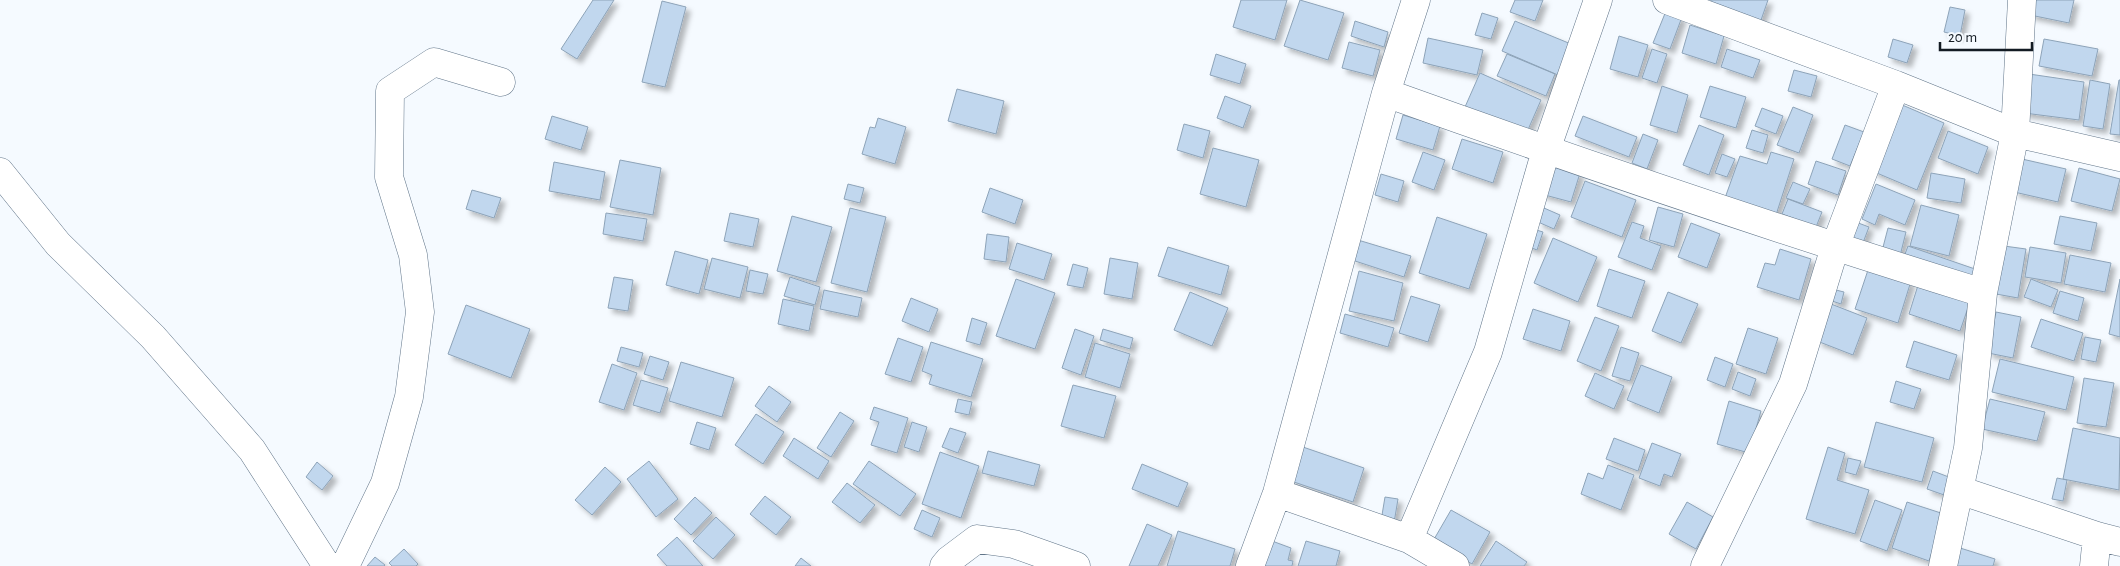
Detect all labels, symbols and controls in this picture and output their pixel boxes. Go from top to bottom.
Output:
scale bar [1940,20,2032,52]
text: 20 m [1948,30,1977,45]

